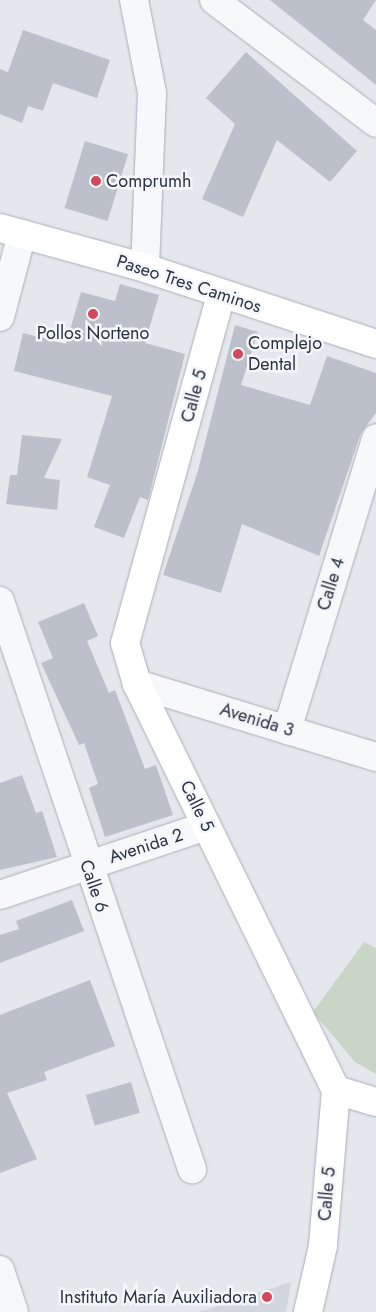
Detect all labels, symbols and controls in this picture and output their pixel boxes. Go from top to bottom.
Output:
place label: Comprumh [106,170,192,192]
marker: Comprumh [90,175,102,187]
street label: Paseo Tres Caminos [114,250,264,318]
marker: Pollos Norteno [87,308,99,320]
place label: Pollos Norteno [37,322,149,344]
place label: Complejo Dental [248,333,322,376]
marker: Complejo Dental [232,348,244,360]
street label: Calle 5 [177,367,211,425]
street label: Calle 4 [313,555,349,613]
street label: Avenida 3 [217,699,297,741]
street label: Calle 5 [175,777,219,835]
street label: Avenida 2 [106,824,186,868]
street label: Calle 6 [75,857,113,915]
street label: Calle 5 [314,1166,340,1222]
place label: Instituto María Auxiliadora [60,1286,257,1308]
marker: Instituto María Auxiliadora [261,1291,273,1303]

